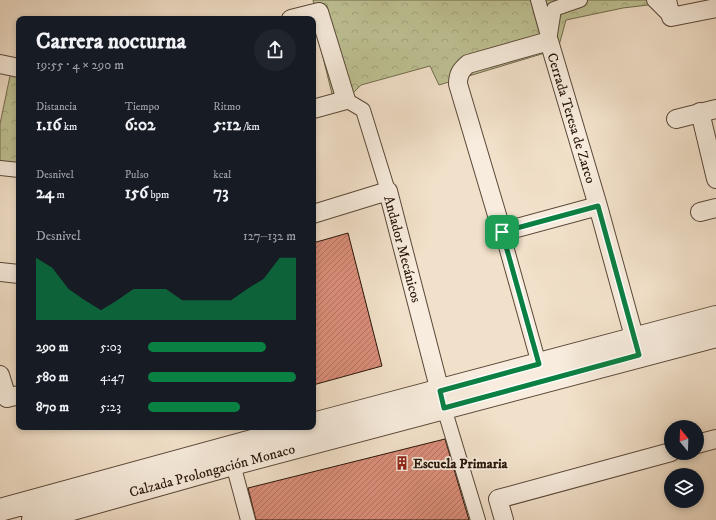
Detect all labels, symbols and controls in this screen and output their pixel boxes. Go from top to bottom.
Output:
text: Carrera nocturna [36,28,186,55]
button: share [254,29,296,71]
street label: Cerrada Teresa de Zarco [543,51,600,186]
text: 19:55 · 4 × 290 m [36,57,124,73]
text: Distancia [36,100,77,114]
text: Tiempo [125,100,159,114]
text: Ritmo [213,100,241,114]
text: 1.16 [36,114,61,136]
text: 6:02 [125,114,155,136]
text: 5:12 [213,114,241,136]
text: km [61,120,77,134]
text: /km [241,120,260,134]
text: Desnivel [36,168,74,182]
text: Pulso [125,168,149,182]
text: kcal [213,168,231,182]
text: 24 [36,182,54,204]
text: 156 [125,182,148,204]
text: 73 [213,182,229,204]
text: m [54,188,65,202]
text: bpm [148,188,169,202]
street label: Andador Mecánicos [379,194,425,305]
pin [485,215,519,249]
icon: arrive [491,221,513,243]
text: Desnivel [36,228,81,244]
text: 127–132 m [243,228,296,244]
text: 290 m [36,339,68,355]
text: 5:03 [100,339,122,355]
text: 580 m [36,369,68,385]
text: 4:47 [100,369,125,385]
text: 870 m [36,399,69,415]
text: 5:23 [100,399,121,415]
north arrow [664,420,704,460]
map controls [664,420,704,508]
street label: Calzada Prolongación Monaco [127,440,297,502]
building icon: Escuela Primaria [394,455,410,471]
place label: Escuela Primaria [413,455,509,473]
button: layers [664,468,704,508]

